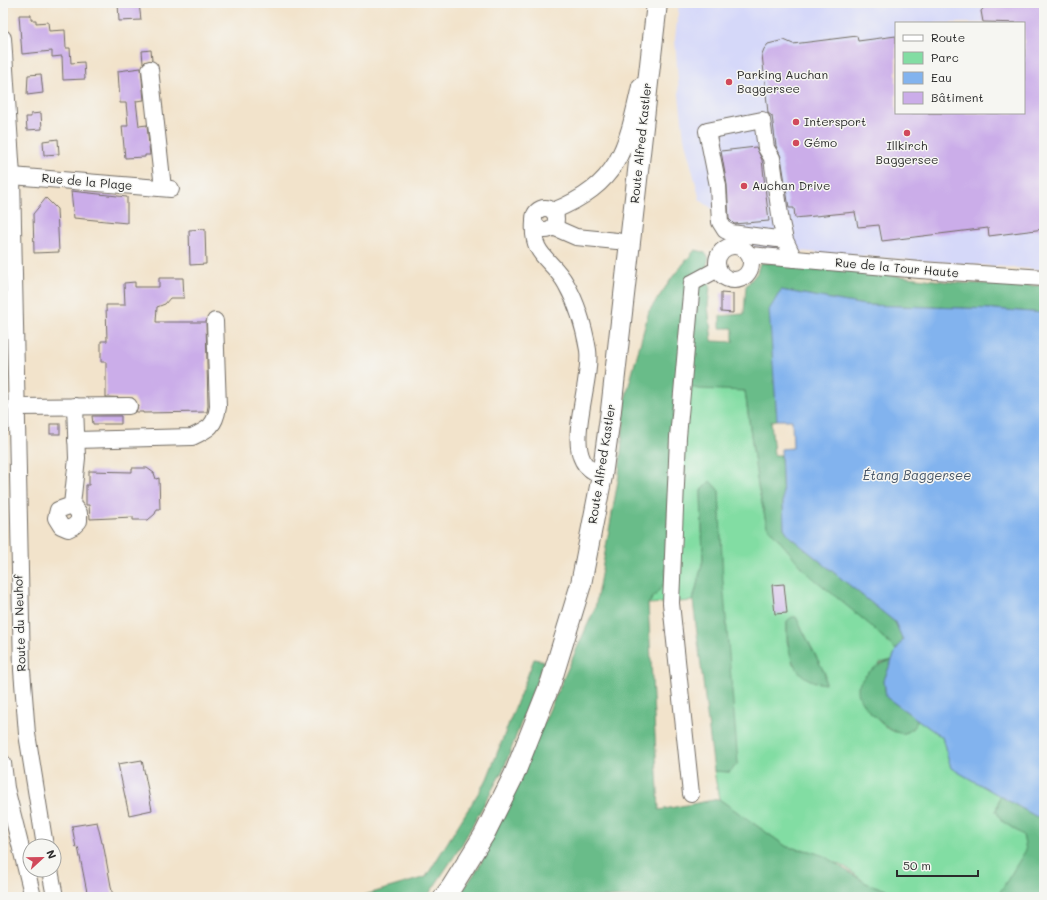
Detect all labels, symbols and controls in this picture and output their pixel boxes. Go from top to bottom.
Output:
legend [895,22,1025,114]
text: Route [931,29,965,45]
text: Parc [931,49,959,65]
place label: Parking Auchan Baggersee [737,66,828,96]
text: Eau [931,69,952,85]
marker: Parking Auchan Baggersee [724,77,734,87]
street label: Route Alfred Kastler [626,82,654,204]
text: Bâtiment [931,89,984,105]
place label: Intersport [804,113,866,129]
marker: Intersport [791,117,801,127]
marker: Illkirch Baggersee [902,128,912,138]
place label: Gémo [804,134,837,150]
place label: Illkirch Baggersee [876,137,939,167]
marker: Gémo [791,138,801,148]
street label: Rue de la Plage [41,169,133,193]
place label: Auchan Drive [752,177,830,193]
marker: Auchan Drive [739,181,749,191]
street label: Rue de la Tour Haute [834,254,960,280]
street label: Route Alfred Kastler [584,403,618,525]
water label: Étang Baggersee [863,466,971,483]
street label: Route du Neuhof [9,574,29,672]
north arrow [22,838,62,878]
text: N [43,847,60,861]
scale bar [897,852,978,878]
text: 50 m [903,857,931,873]

